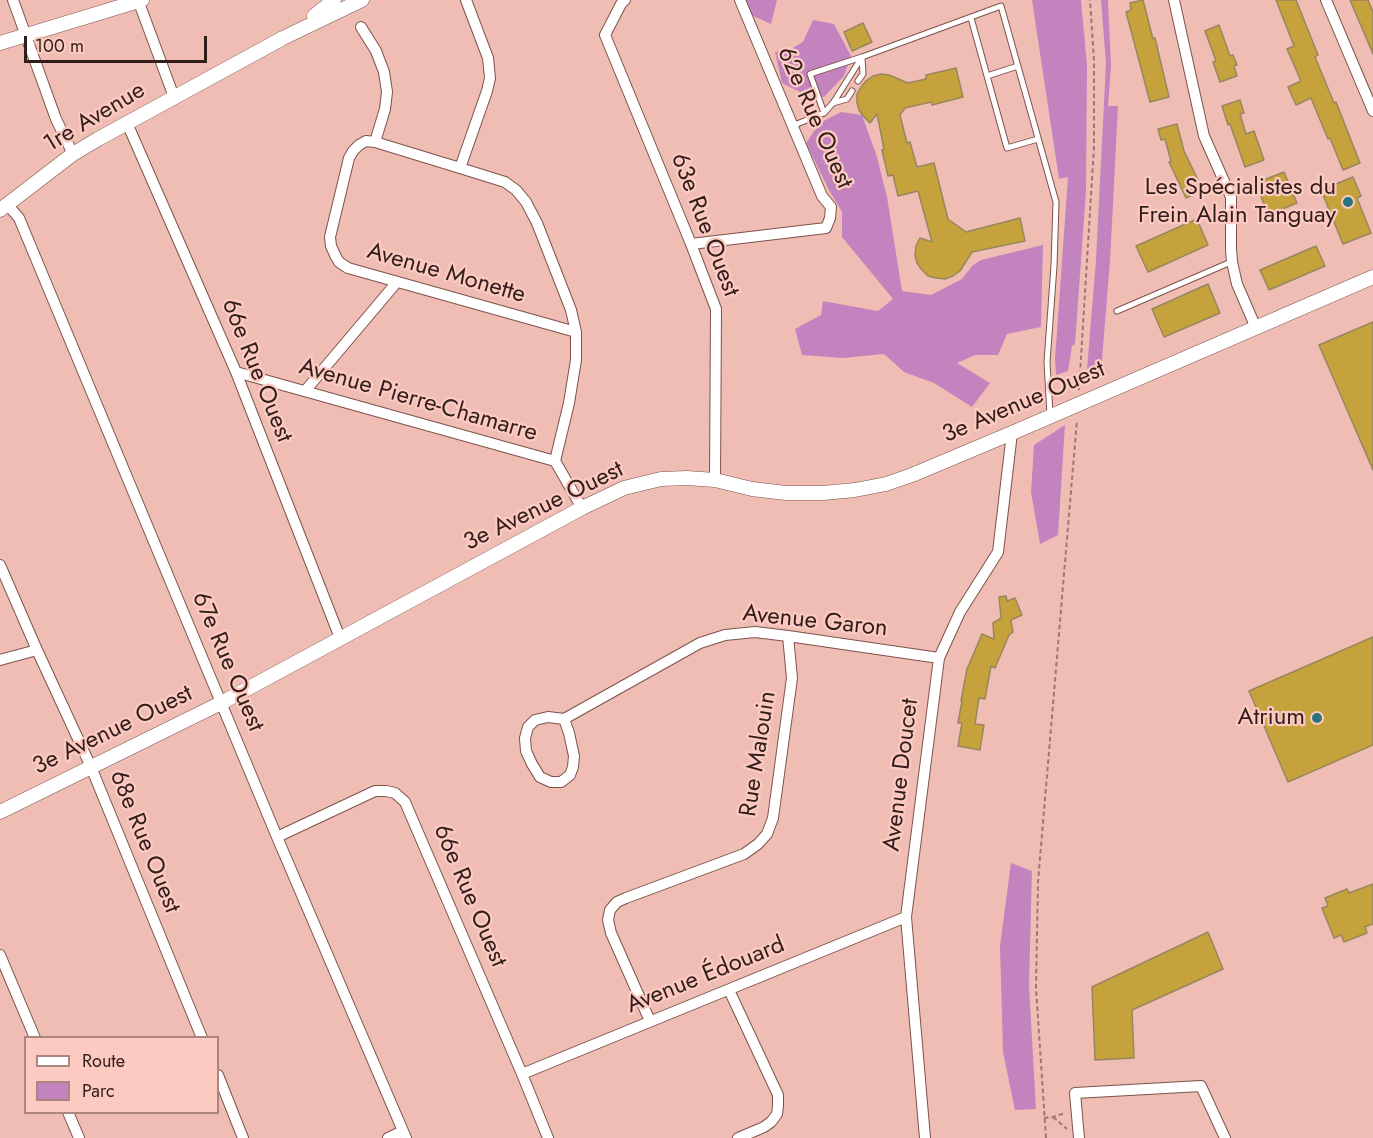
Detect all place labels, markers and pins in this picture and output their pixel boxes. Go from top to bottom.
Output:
place label: Les Spécialistes du Frein Alain Tanguay [1138,174,1336,230]
marker: Les Spécialistes du Frein Alain Tanguay [1341,195,1355,209]
place label: Atrium [1238,704,1305,732]
marker: Atrium [1310,711,1324,725]

